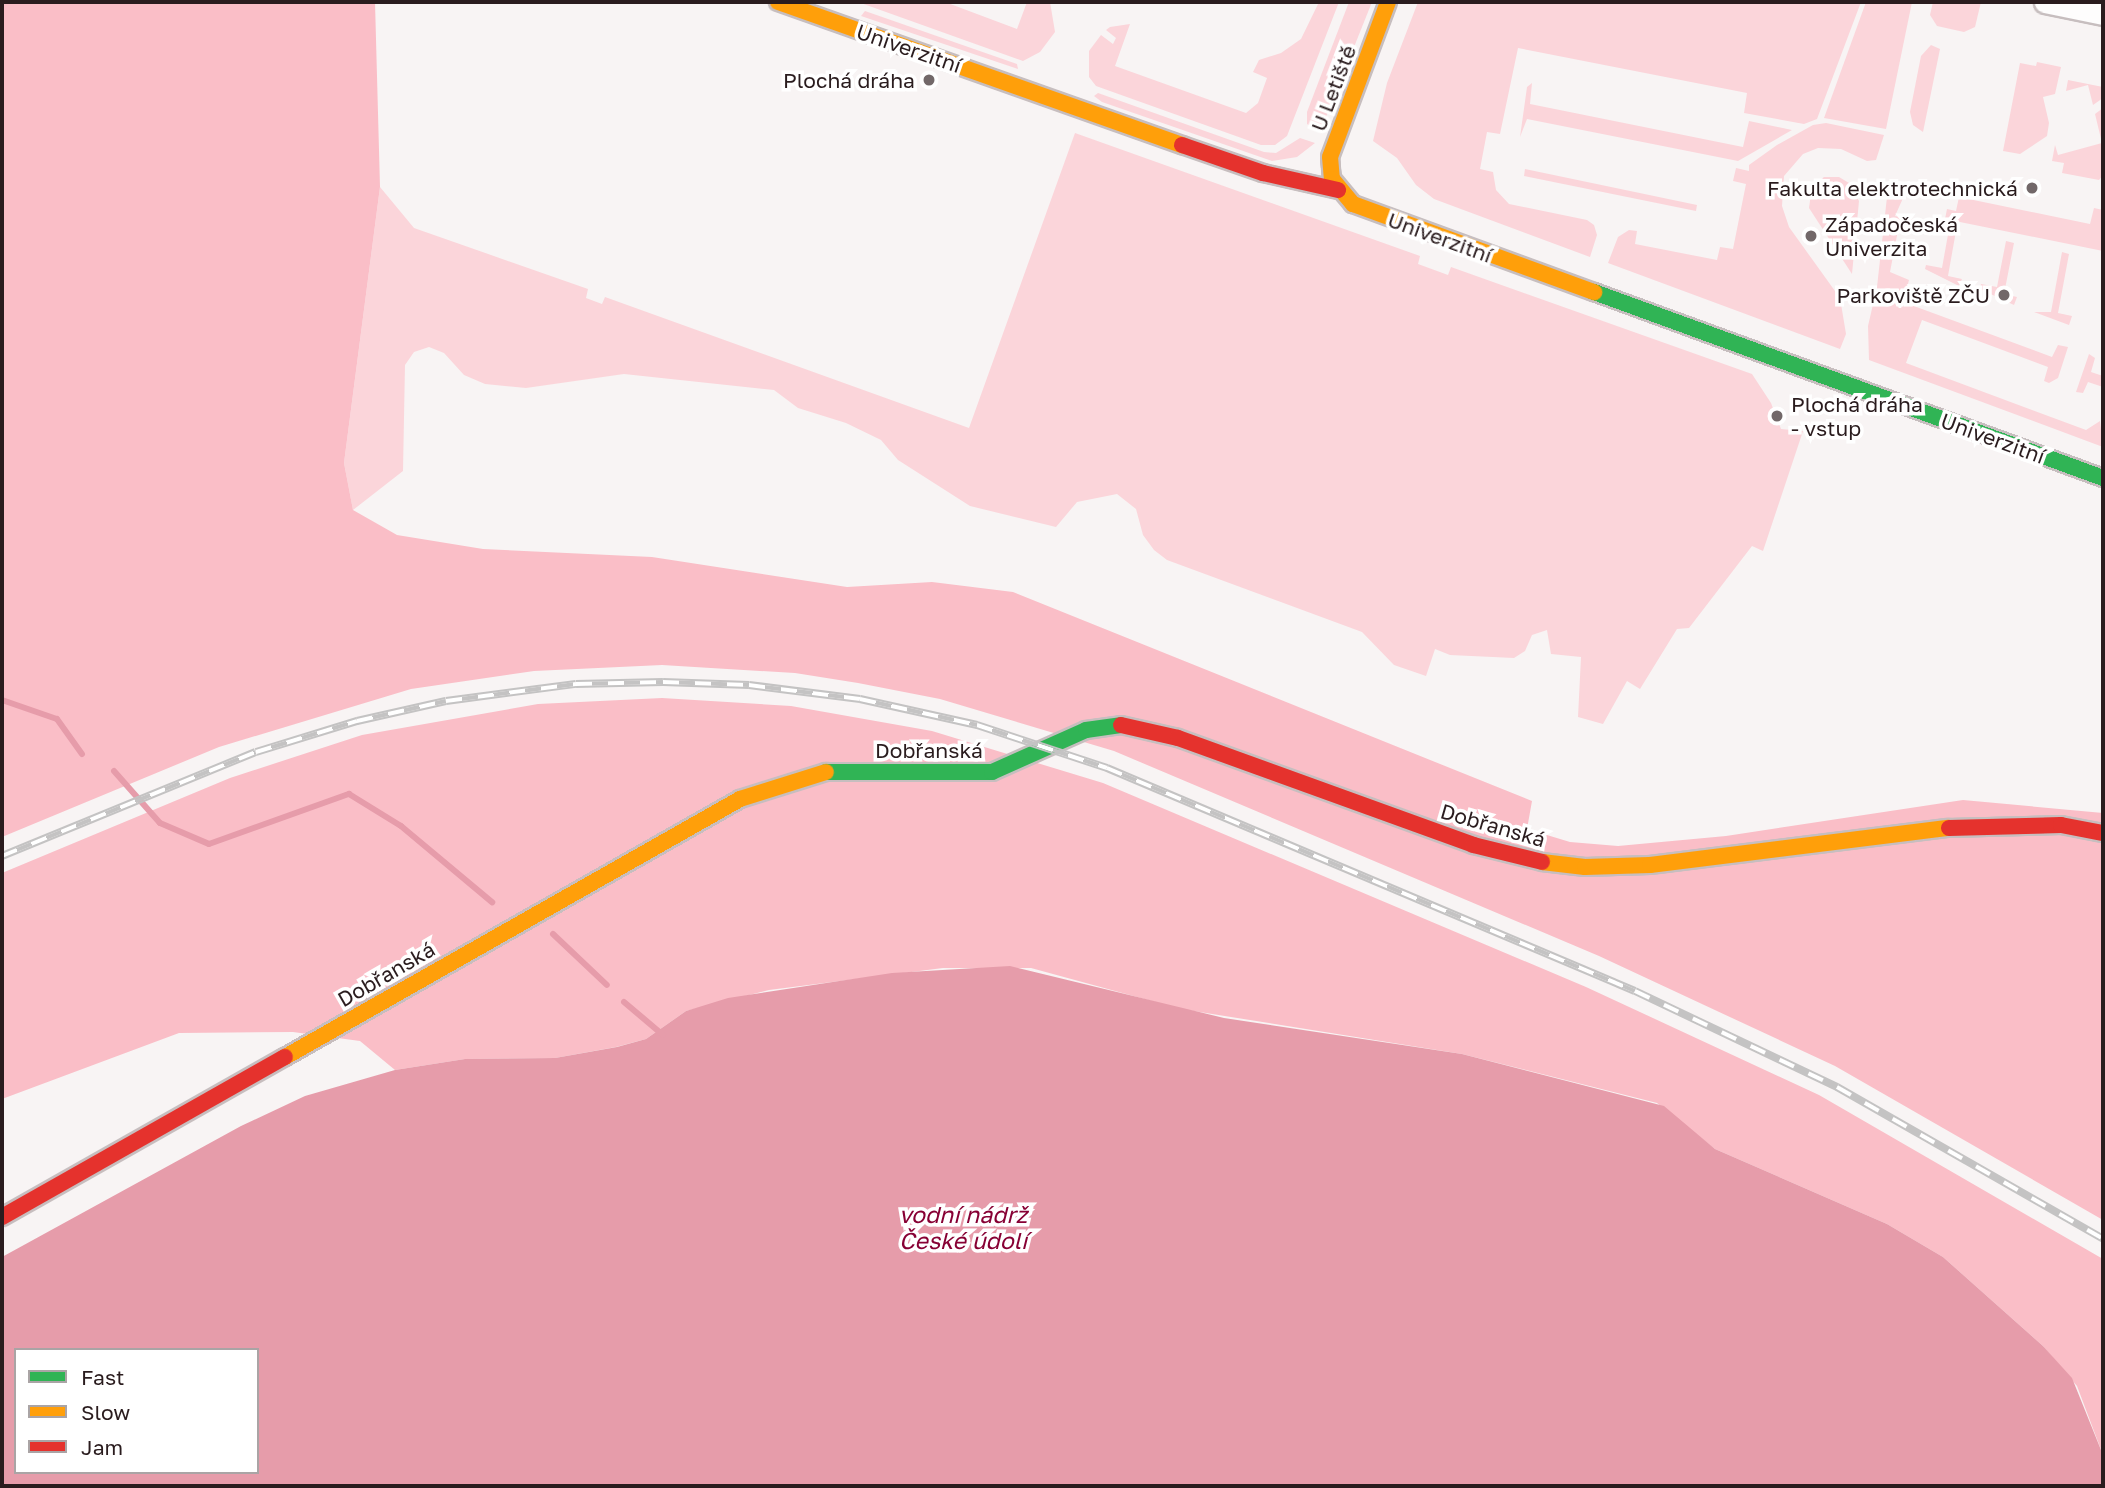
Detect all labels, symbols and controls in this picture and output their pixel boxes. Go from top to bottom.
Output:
street label: Univerzitní [853,18,965,78]
street label: U Letiště [1305,41,1361,135]
place label: Plochá dráha [783,67,915,93]
marker: Plochá dráha [921,72,937,88]
place label: Fakulta elektrotechnická [1767,175,2018,201]
marker: Fakulta elektrotechnická [2024,180,2040,196]
street label: Univerzitní [1384,207,1496,267]
place label: Západočeská Univerzita [1825,211,1958,261]
marker: Západočeská Univerzita [1803,228,1819,244]
place label: Parkoviště ZČU [1836,282,1990,308]
marker: Parkoviště ZČU [1996,287,2012,303]
place label: Plochá dráha - vstup [1791,391,1923,441]
marker: Plochá dráha - vstup [1769,408,1785,424]
street label: Univerzitní [1937,408,2049,468]
street label: Dobřanská [875,737,983,763]
street label: Dobřanská [1438,798,1548,852]
street label: Dobřanská [333,936,439,1012]
water label: vodní nádrž České údolí [899,1200,1027,1254]
legend [14,1348,259,1474]
text: Fast [81,1364,124,1390]
text: Slow [81,1399,130,1425]
text: Jam [81,1434,123,1460]

